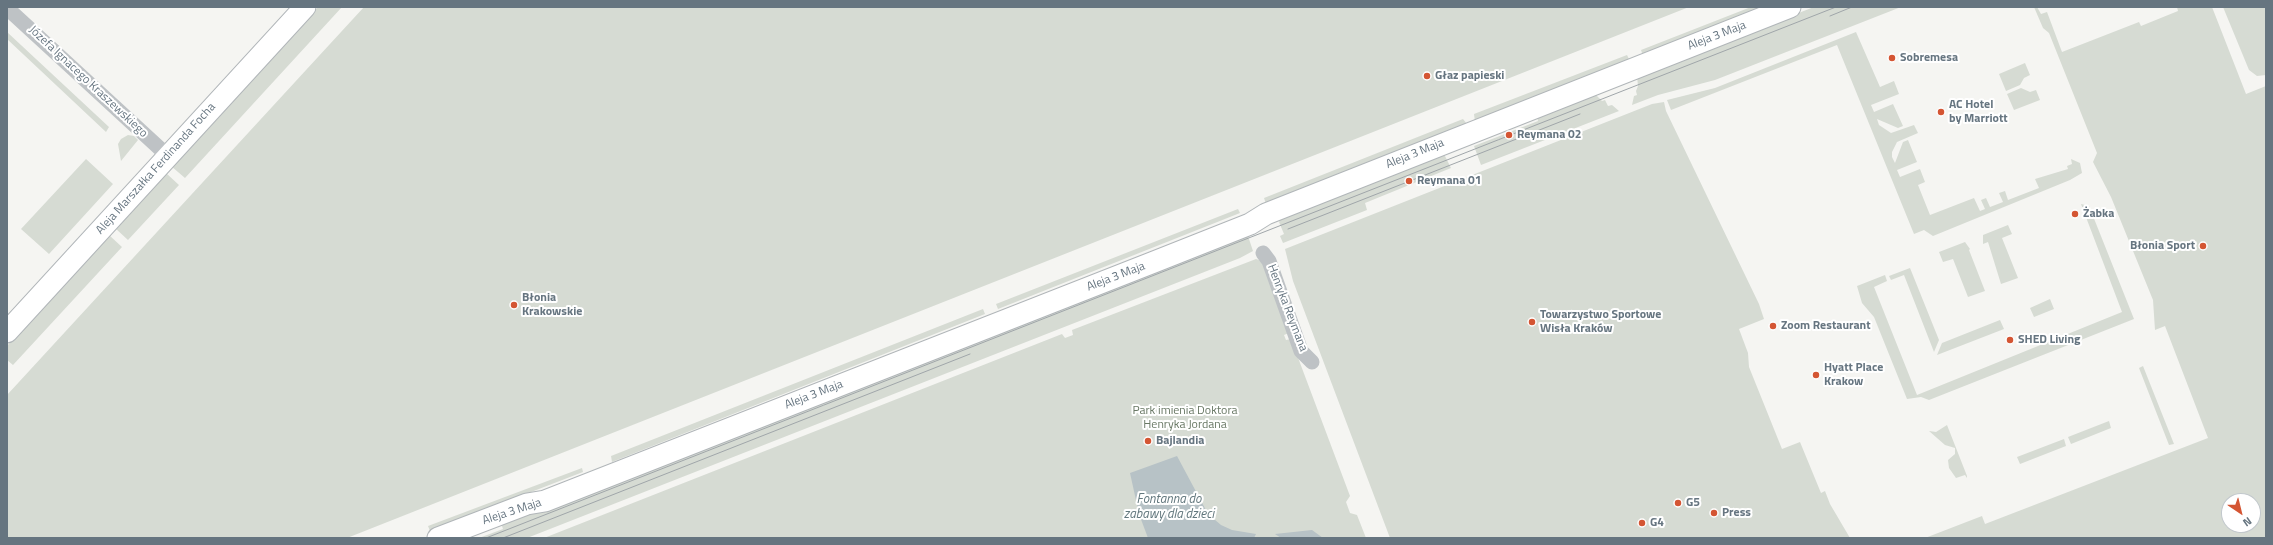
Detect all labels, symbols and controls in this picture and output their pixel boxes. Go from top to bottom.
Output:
street label: Aleja 3 Maja [1686,18,1748,54]
street label: Józefa Ignacego Kraszewskiego [26,23,150,141]
place label: Sobremesa [1900,51,1958,65]
marker: Sobremesa [1887,53,1897,63]
place label: Głaz papieski [1435,69,1504,83]
marker: Głaz papieski [1422,71,1432,81]
place label: AC Hotel by Marriott [1949,98,2008,126]
street label: Aleja Marszałka Ferdinanda Focha [93,100,219,238]
marker: AC Hotel by Marriott [1936,107,1946,117]
place label: Reymana 02 [1517,128,1581,142]
marker: Reymana 02 [1504,130,1514,140]
street label: Aleja 3 Maja [1384,136,1446,172]
place label: Reymana 01 [1417,174,1481,188]
marker: Reymana 01 [1404,176,1414,186]
place label: Żabka [2083,207,2114,221]
marker: Żabka [2070,209,2080,219]
place label: Błonia Sport [2130,239,2195,253]
marker: Błonia Sport [2198,241,2208,251]
street label: Aleja 3 Maja [1085,259,1147,295]
street label: Henryka Reymana [1264,262,1310,354]
place label: Błonia Krakowskie [522,291,582,319]
marker: Błonia Krakowskie [509,300,519,310]
place label: Towarzystwo Sportowe Wisła Kraków [1540,308,1661,336]
marker: Towarzystwo Sportowe Wisła Kraków [1527,317,1537,327]
place label: Zoom Restaurant [1781,319,1871,333]
marker: Zoom Restaurant [1768,321,1778,331]
place label: SHED Living [2018,333,2080,347]
marker: SHED Living [2005,335,2015,345]
place label: Hyatt Place Krakow [1824,361,1883,389]
marker: Hyatt Place Krakow [1811,370,1821,380]
street label: Aleja 3 Maja [783,377,845,413]
park label: Park imienia Doktora Henryka Jordana [1132,404,1238,432]
place label: Bajlandia [1156,434,1204,448]
marker: Bajlandia [1143,436,1153,446]
water label: Fontanna do zabawy dla dzieci [1124,492,1214,523]
north arrow [2221,493,2261,533]
street label: Aleja 3 Maja [481,496,543,528]
place label: G5 [1686,496,1700,510]
marker: G5 [1673,498,1683,508]
place label: Press [1722,506,1751,520]
marker: Press [1709,508,1719,518]
text: N [2240,513,2255,531]
place label: G4 [1650,516,1664,530]
marker: G4 [1637,518,1647,528]

